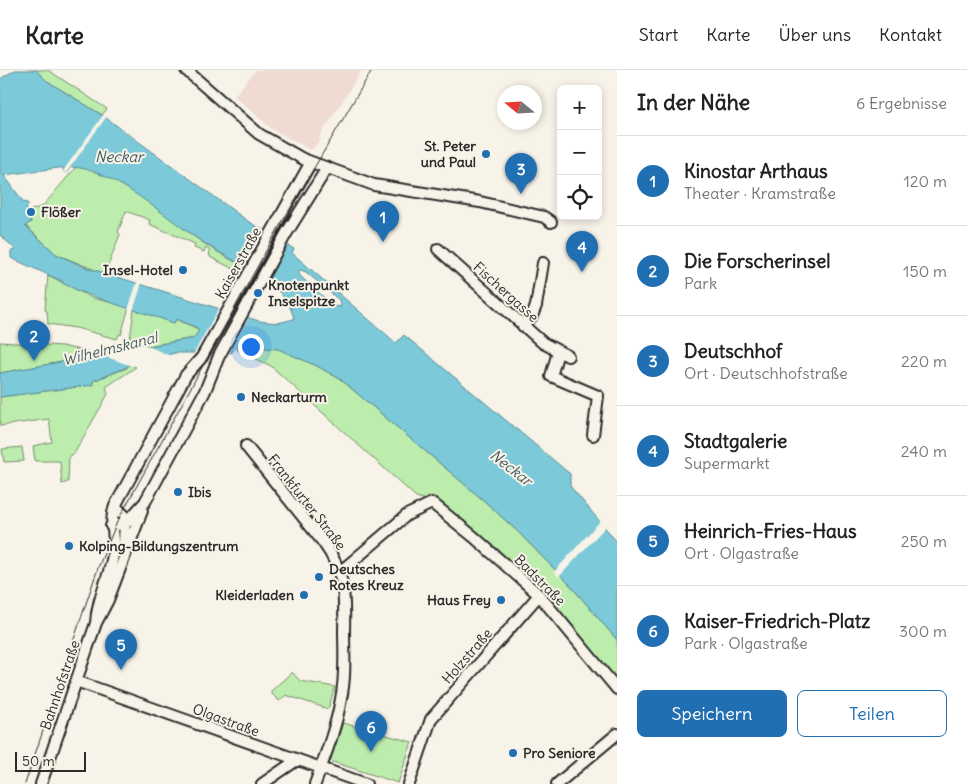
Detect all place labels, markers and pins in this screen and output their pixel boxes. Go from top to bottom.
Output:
place label: St. Peter und Paul [421,137,476,171]
marker: St. Peter und Paul [480,148,492,160]
pin: 3 [505,153,537,194]
pin: 1 [367,201,399,242]
place label: Flößer [41,203,81,221]
marker: Flößer [25,206,37,218]
pin: 4 [566,231,598,272]
place label: Insel-Hotel [103,261,173,279]
marker: Insel-Hotel [177,264,189,276]
place label: Knotenpunkt Inselspitze [268,276,349,310]
marker: Knotenpunkt Inselspitze [252,287,264,299]
pin: 2 [18,320,50,361]
place label: Neckarturm [251,388,328,406]
marker: Neckarturm [235,391,247,403]
place label: Ibis [188,483,212,501]
marker: Ibis [172,486,184,498]
place label: Kolping-Bildungszentrum [79,537,239,555]
marker: Kolping-Bildungszentrum [63,540,75,552]
place label: Deutsches Rotes Kreuz [329,560,404,594]
marker: Deutsches Rotes Kreuz [313,571,325,583]
place label: Kleiderladen [215,586,294,604]
marker: Kleiderladen [298,589,310,601]
place label: Haus Frey [427,591,491,609]
marker: Haus Frey [495,594,507,606]
pin: 5 [105,629,137,670]
pin: 6 [355,711,387,752]
place label: Pro Seniore [523,744,596,762]
marker: Pro Seniore [507,747,519,759]

